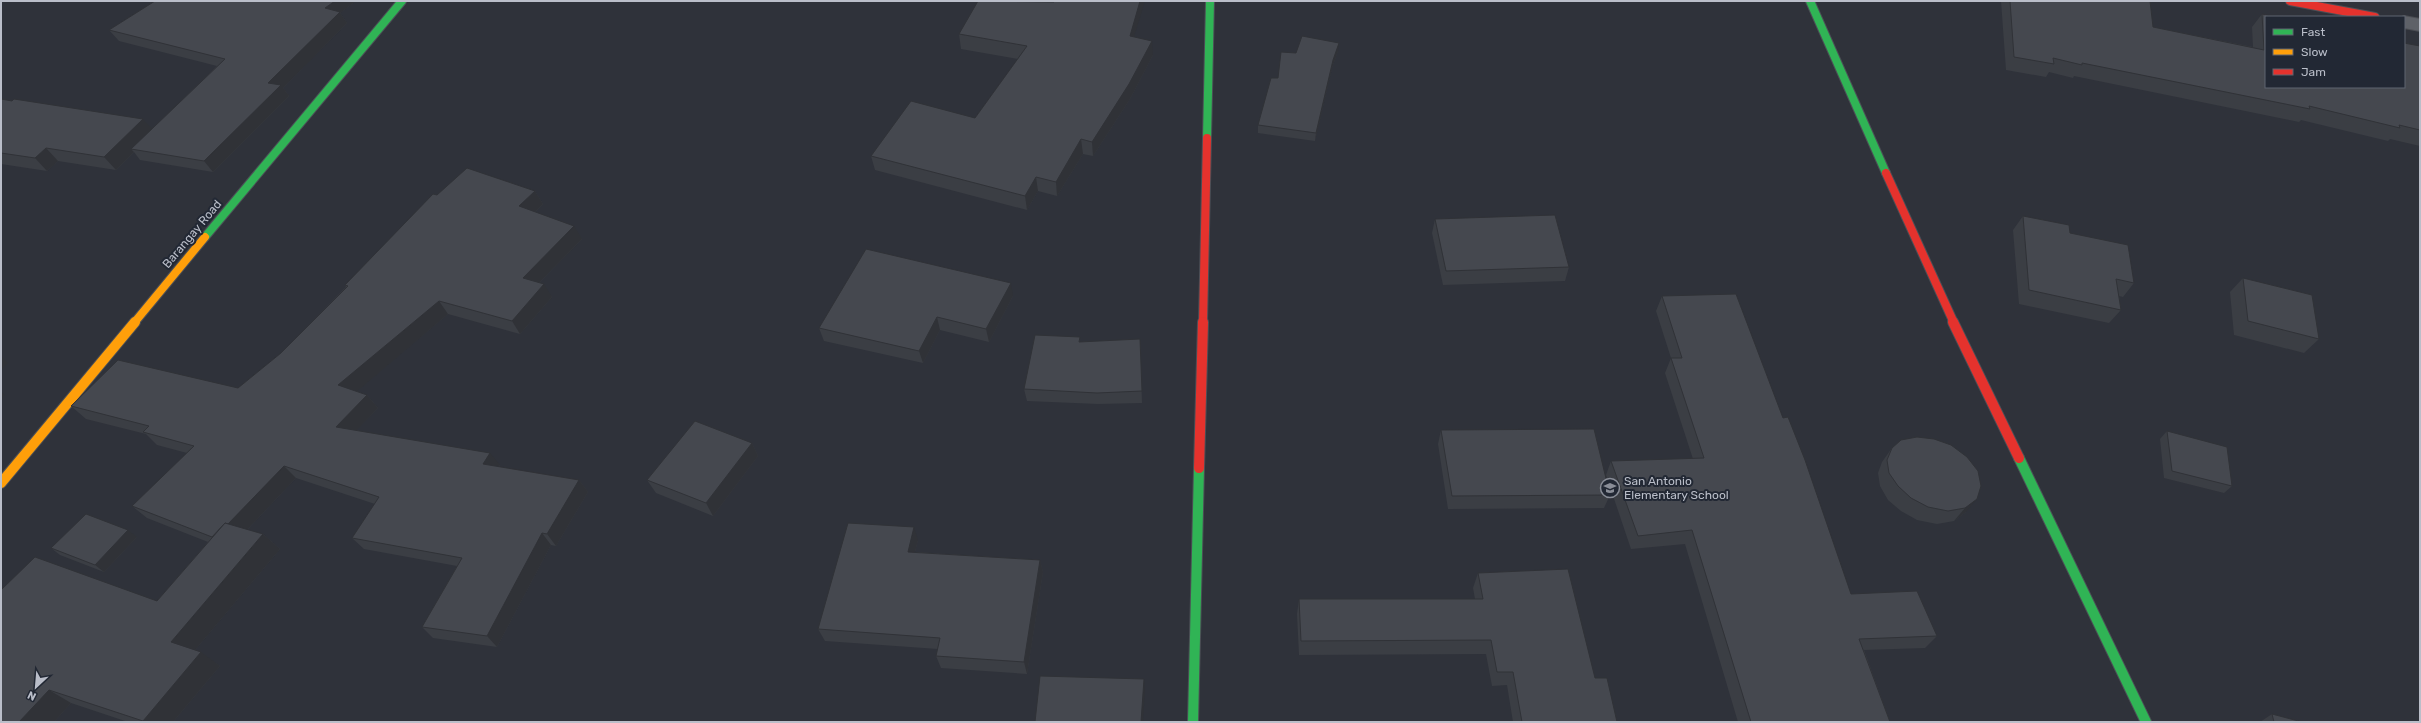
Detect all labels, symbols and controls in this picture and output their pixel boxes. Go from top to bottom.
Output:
legend [2265,16,2405,88]
text: Fast [2301,25,2325,39]
text: Slow [2301,45,2328,59]
text: Jam [2301,65,2326,79]
street label: Barangay Road [160,197,224,271]
place label: San Antonio Elementary School [1624,474,1729,502]
school or university icon: San Antonio Elementary School [1599,477,1621,499]
north arrow [16,667,56,707]
text: N [25,688,38,703]

